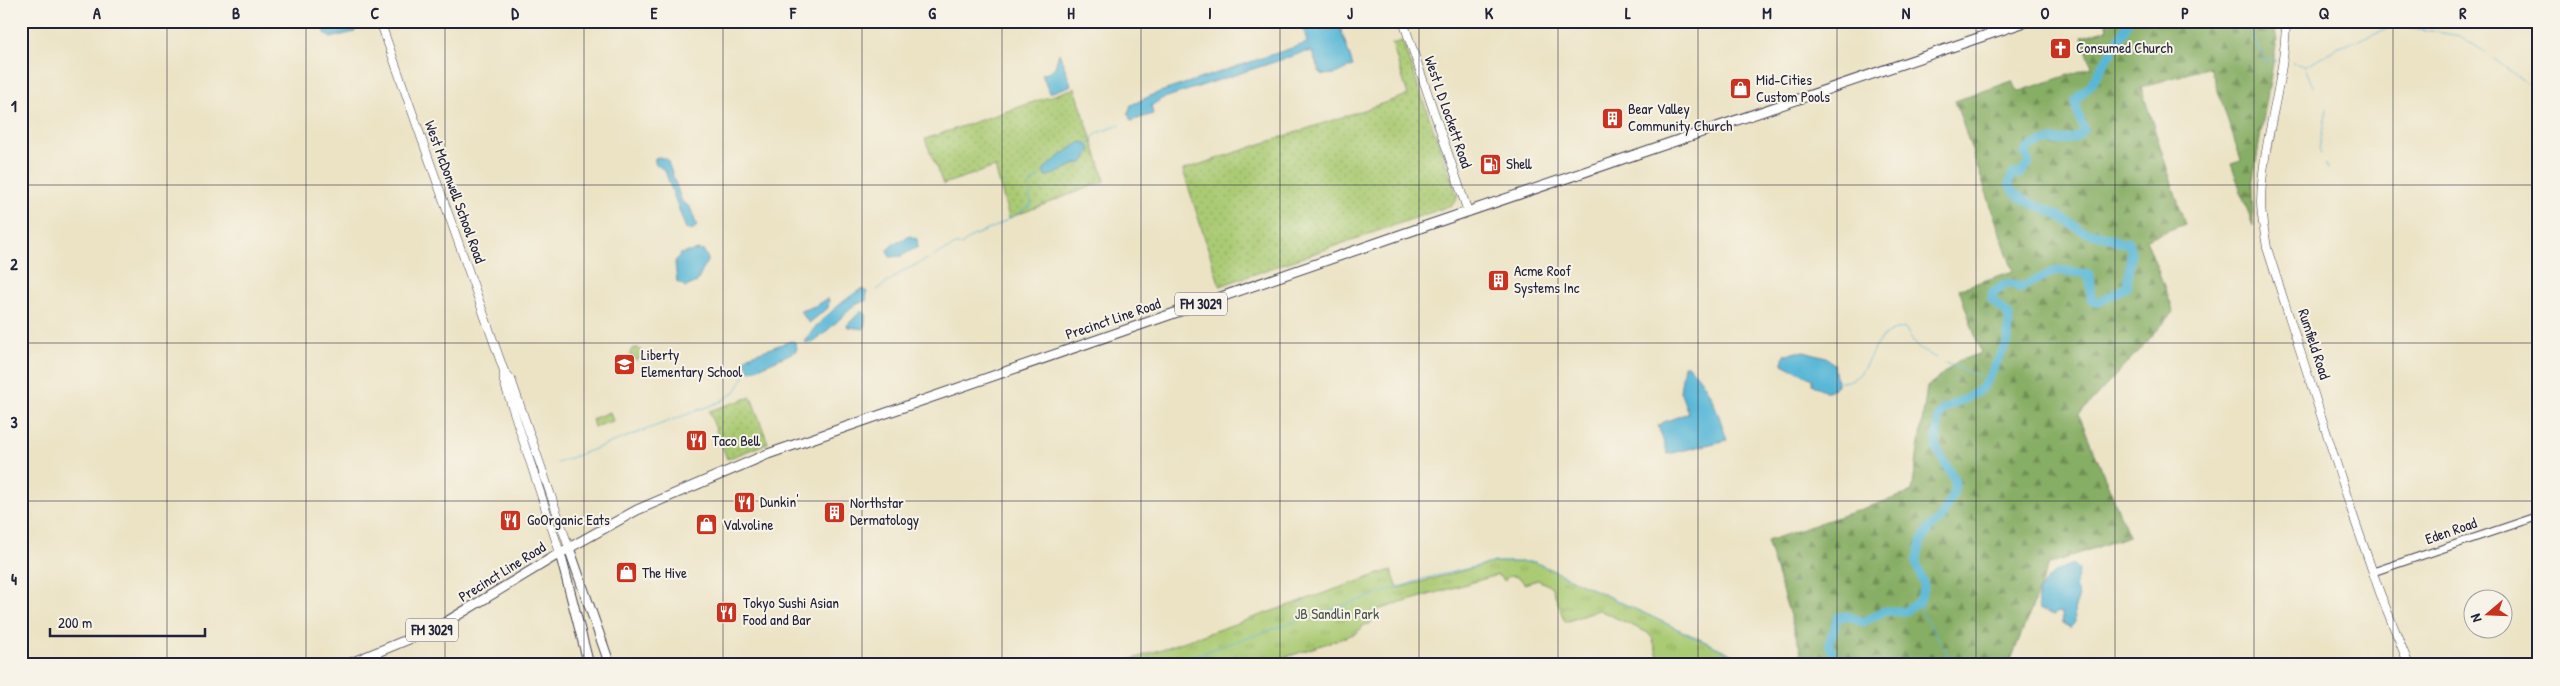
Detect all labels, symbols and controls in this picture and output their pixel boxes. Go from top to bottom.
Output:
text: A [93,2,101,24]
text: B [232,2,240,24]
text: C [371,2,380,24]
text: D [511,2,519,24]
text: E [650,2,658,24]
text: F [789,2,797,24]
text: G [928,2,936,24]
text: H [1067,2,1075,24]
text: I [1208,2,1212,24]
text: J [1347,2,1353,24]
text: K [1485,2,1494,24]
text: L [1625,2,1631,24]
text: M [1762,2,1772,24]
text: N [1902,2,1911,24]
text: O [2041,2,2050,24]
text: P [2181,2,2189,24]
text: Q [2319,2,2329,24]
text: R [2459,2,2467,24]
church icon: Consumed Church [2048,36,2072,60]
place label: Consumed Church [2076,37,2173,58]
street label: West L D Lockett Road [1419,53,1478,171]
place label: Mid-Cities Custom Pools [1756,69,1830,107]
shop icon: Mid-Cities Custom Pools [1728,77,1752,101]
text: 1 [11,95,17,117]
place label: Bear Valley Community Church [1628,98,1732,136]
building icon: Bear Valley Community Church [1600,106,1624,130]
street label: West McDonwell School Road [420,118,491,266]
fuel station icon: Shell [1478,152,1502,176]
place label: Shell [1506,153,1532,174]
text: 2 [10,253,18,275]
place label: Acme Roof Systems Inc [1514,260,1580,298]
building icon: Acme Roof Systems Inc [1486,268,1510,292]
street label: Precinct Line Road [1063,292,1163,345]
road number: FM 3029 [1175,292,1227,316]
street label: Rumfield Road [2293,306,2336,382]
place label: Liberty Elementary School [641,344,742,382]
school or university icon: Liberty Elementary School [613,352,637,376]
text: 3 [10,411,18,433]
restaurant icon: Taco Bell [684,429,708,453]
place label: Taco Bell [712,430,761,451]
restaurant icon: Dunkin' [732,490,756,514]
place label: Dunkin' [760,491,799,512]
place label: Northstar Dermatology [850,492,919,530]
building icon: Northstar Dermatology [822,500,846,524]
restaurant icon: GoOrganic Eats [499,508,523,532]
place label: GoOrganic Eats [527,509,610,530]
street label: Eden Road [2422,512,2480,549]
shop icon: Valvoline [695,513,719,537]
place label: Valvoline [723,514,773,535]
street label: Precinct Line Road [454,536,549,607]
shop icon: The Hive [614,561,638,585]
place label: The Hive [642,562,687,583]
text: 4 [11,568,17,590]
north arrow [2462,588,2512,638]
place label: Tokyo Sushi Asian Food and Bar [742,592,839,630]
restaurant icon: Tokyo Sushi Asian Food and Bar [715,600,739,624]
park label: JB Sandlin Park [1295,603,1379,624]
scale bar [50,606,205,638]
text: N [2465,611,2485,625]
text: 200 m [58,612,92,633]
road number: FM 3029 [406,618,458,642]

